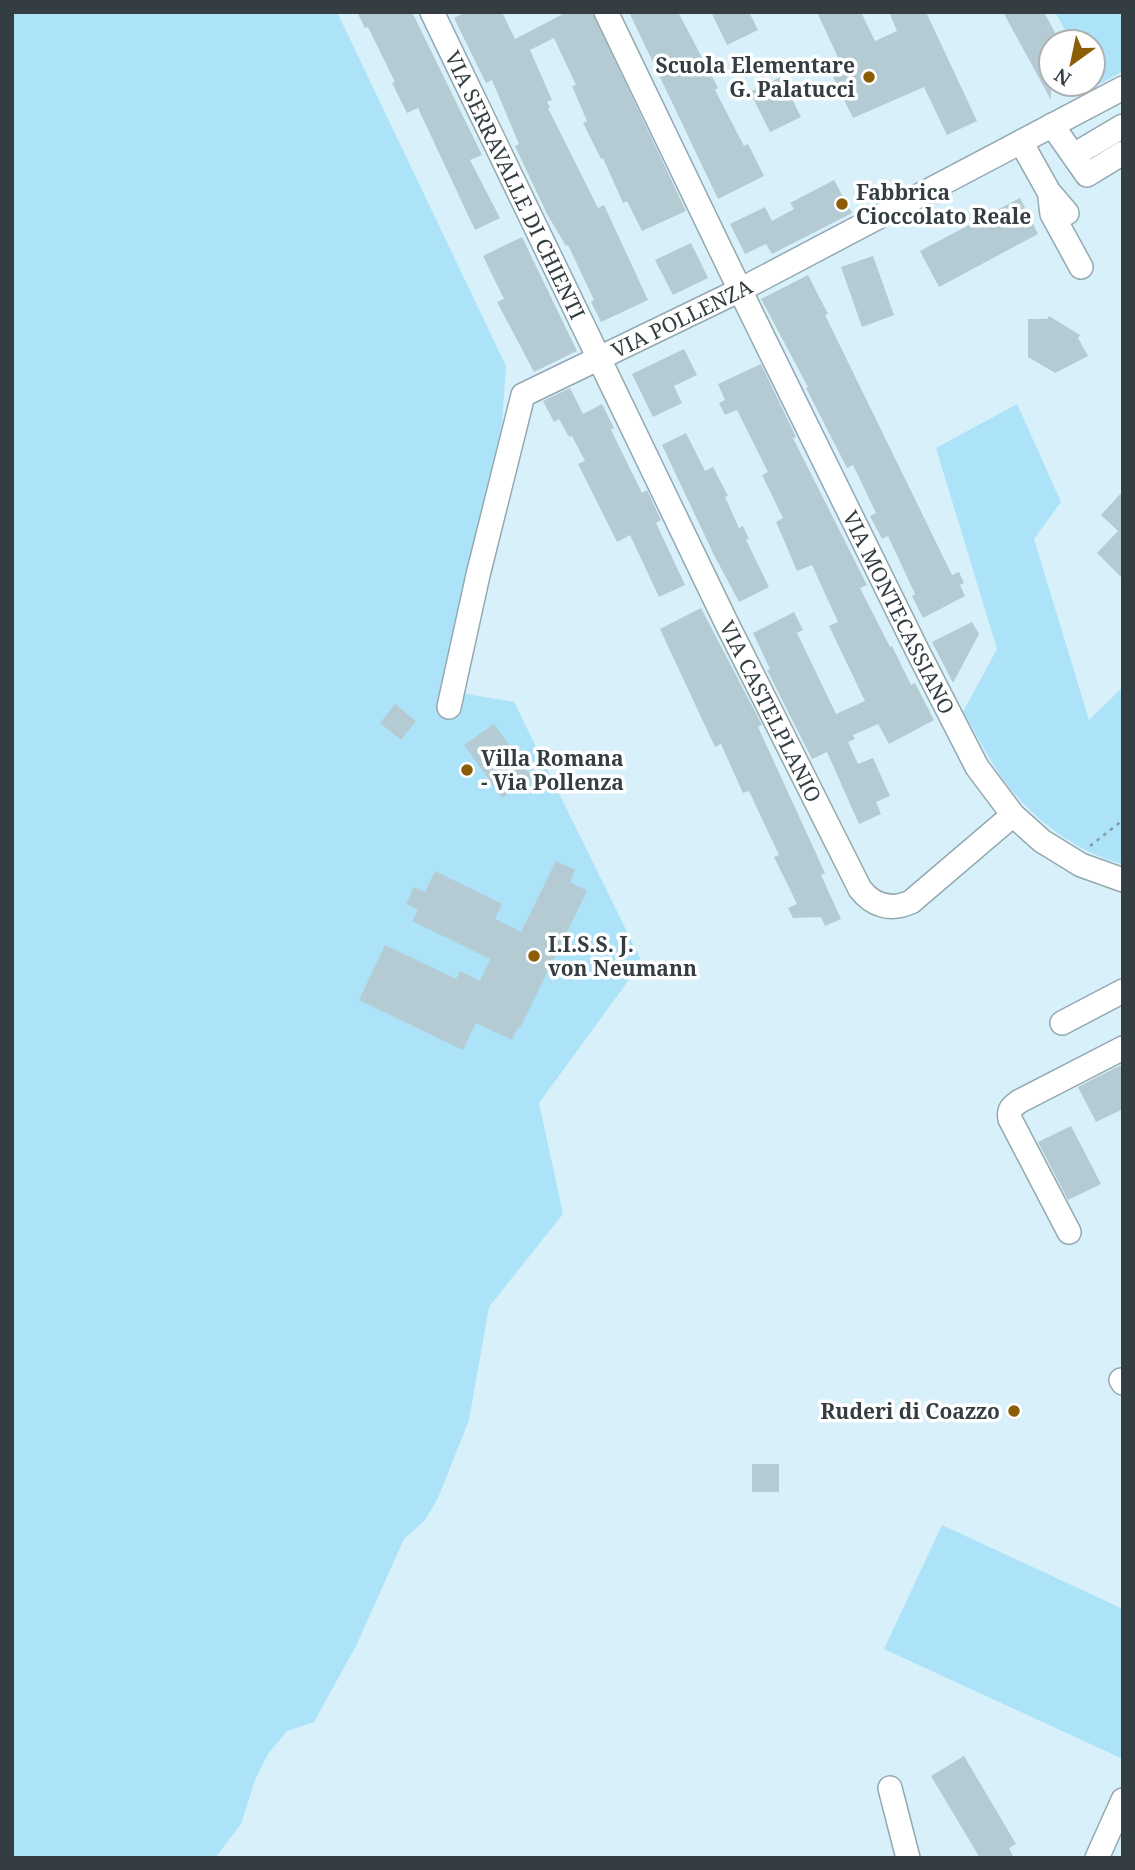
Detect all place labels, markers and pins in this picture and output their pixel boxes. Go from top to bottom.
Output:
place label: Scuola Elementare G. Palatucci [655,51,856,103]
marker: Scuola Elementare G. Palatucci [861,69,877,85]
place label: Fabbrica Cioccolato Reale [856,178,1031,230]
marker: Fabbrica Cioccolato Reale [834,196,850,212]
place label: Villa Romana - Via Pollenza [481,744,624,796]
marker: Villa Romana - Via Pollenza [459,762,475,778]
place label: I.I.S.S. J. von Neumann [548,930,697,982]
marker: I.I.S.S. J. von Neumann [526,948,542,964]
place label: Ruderi di Coazzo [820,1397,1000,1425]
marker: Ruderi di Coazzo [1006,1403,1022,1419]

